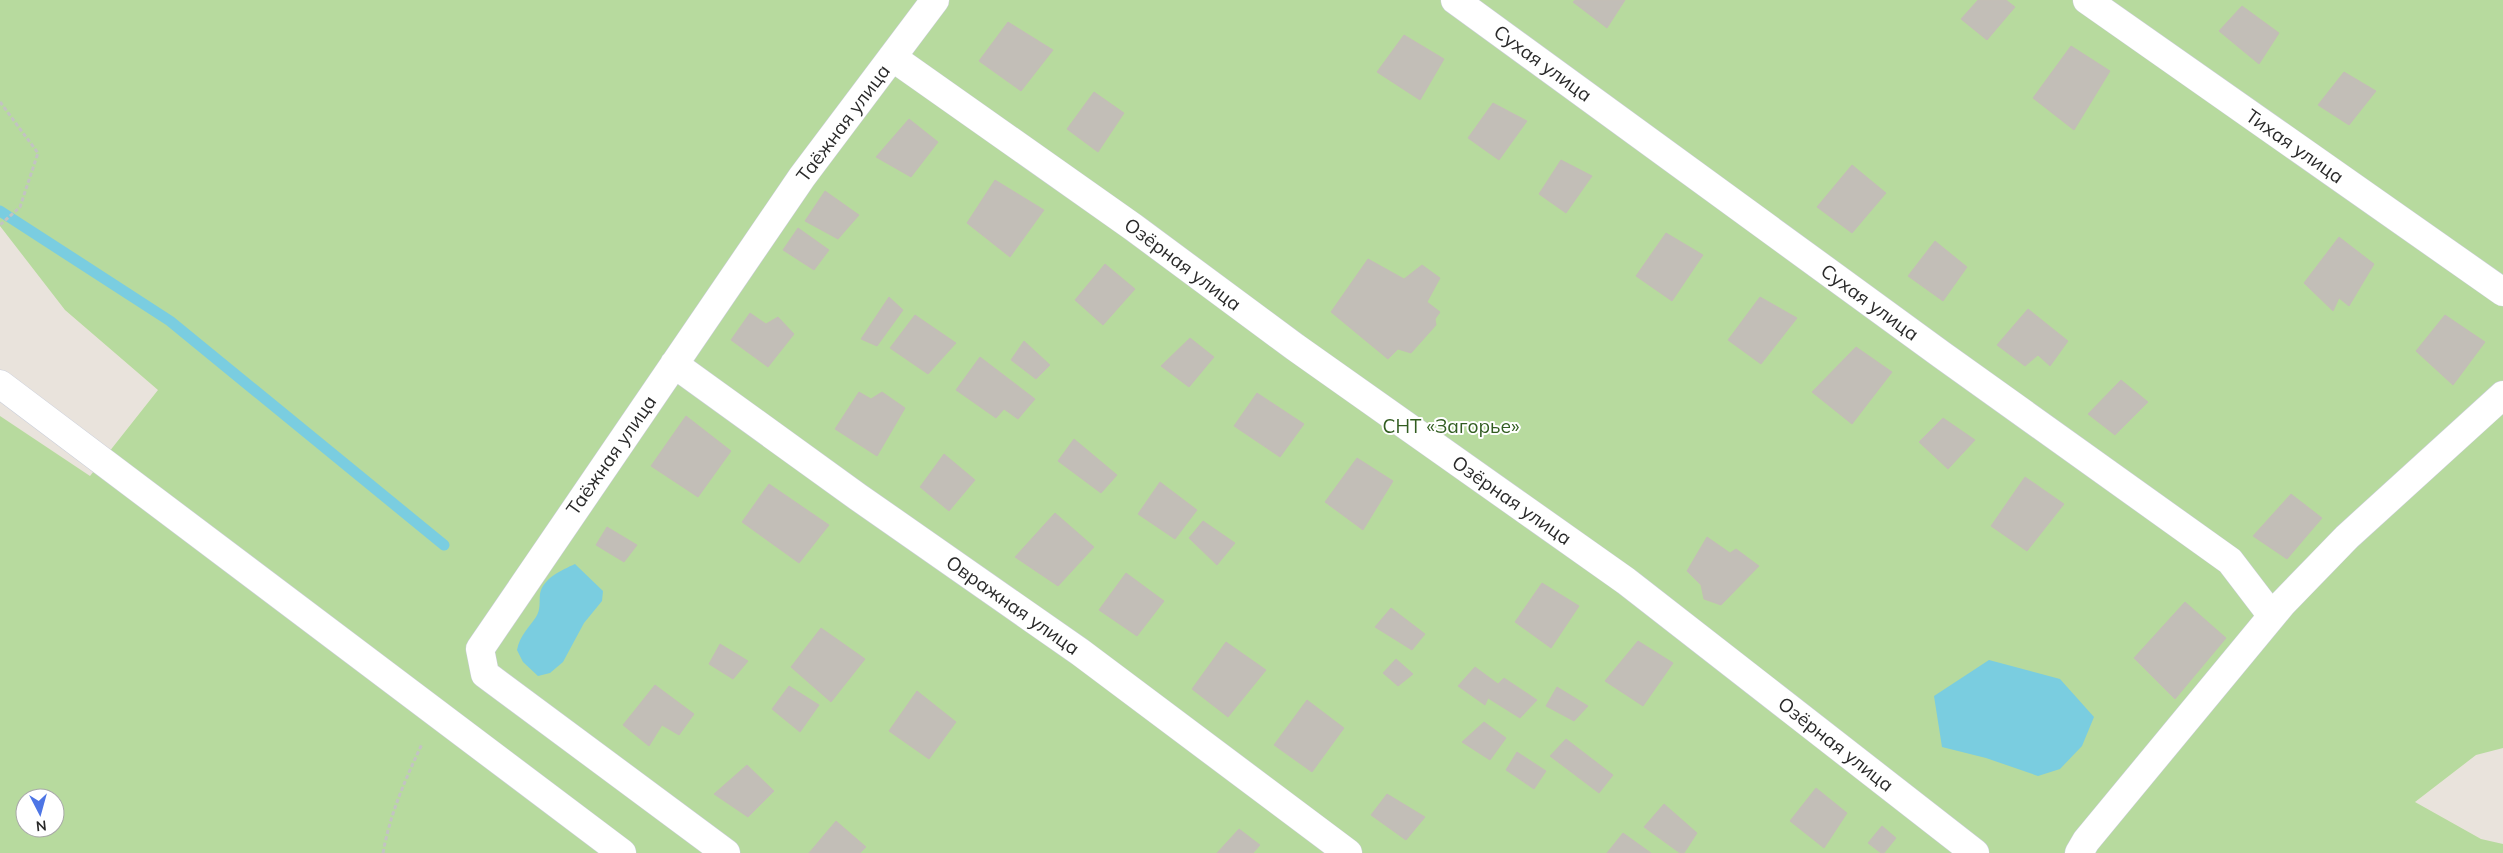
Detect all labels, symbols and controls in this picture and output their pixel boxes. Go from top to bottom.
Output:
street label: Сухая улица [1489,19,1597,107]
street label: Таёжная улица [791,59,895,187]
street label: Тихая улица [2241,103,2349,189]
street label: Озёрная улица [1120,212,1246,316]
street label: Сухая улица [1816,258,1924,346]
street label: Таёжная улица [561,390,661,520]
park label: СНТ «Загорье» [1383,414,1519,438]
street label: Озёрная улица [1448,450,1576,550]
street label: Овражная улица [942,550,1084,660]
street label: Озёрная улица [1773,691,1899,797]
north arrow [15,788,65,838]
text: N [35,816,48,835]

